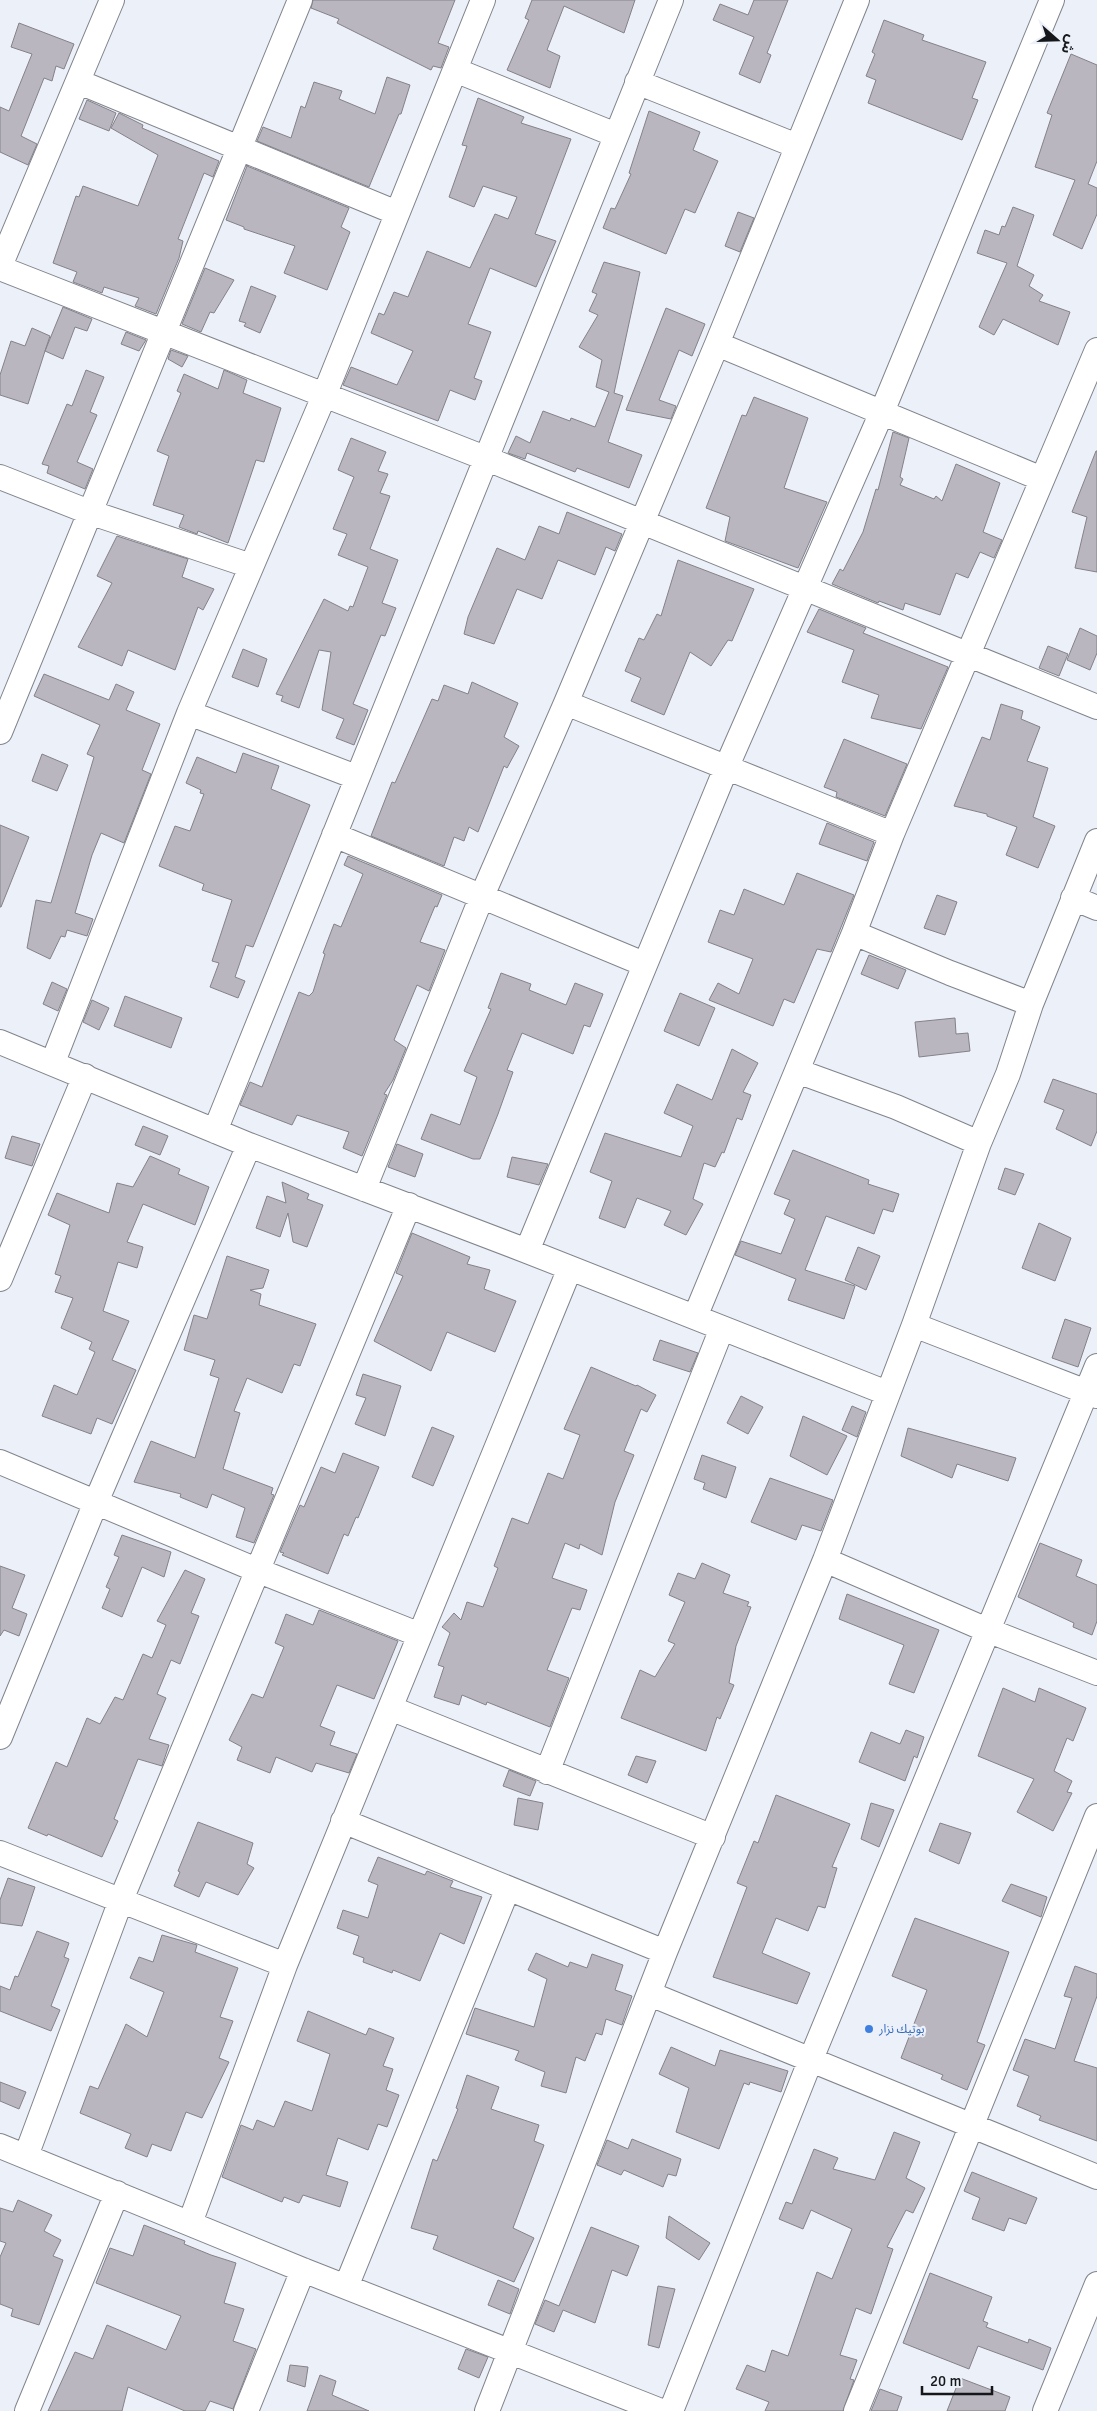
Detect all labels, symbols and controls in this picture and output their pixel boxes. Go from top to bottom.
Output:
north arrow [1032,15,1082,65]
text: ش [1057,32,1080,56]
place label: بوتيك نزار [878,2022,925,2037]
marker: بوتيك نزار [863,2023,875,2035]
scale bar [922,2364,992,2396]
text: 20 m [930,2372,961,2390]

